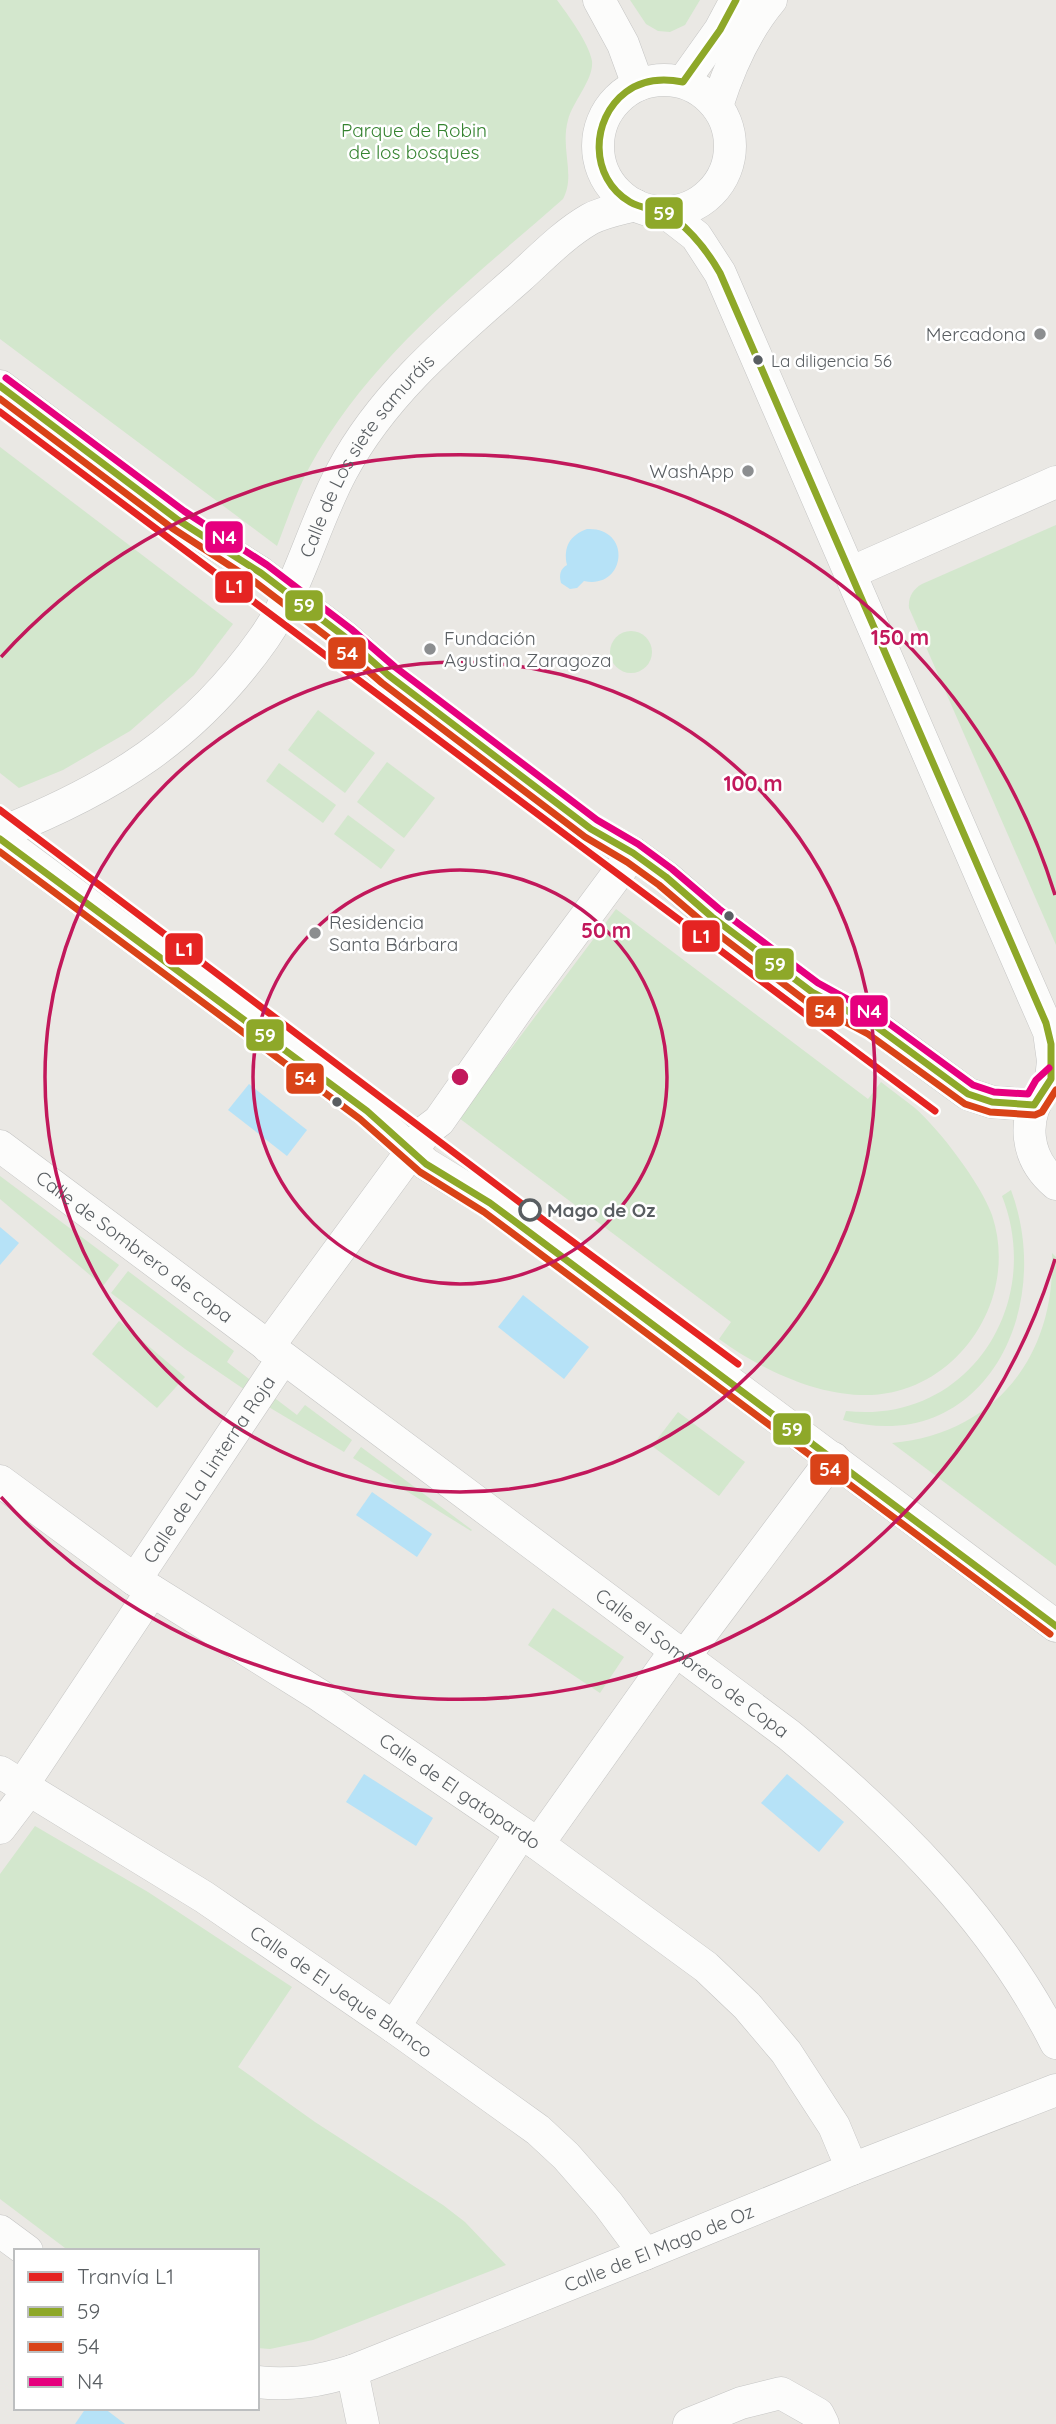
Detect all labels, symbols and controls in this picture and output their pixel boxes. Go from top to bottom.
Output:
park label: Parque de Robin de los bosques [341,118,487,164]
line badge: 59 [644,196,684,230]
text: 59 [653,201,675,225]
place label: Mercadona [926,322,1026,346]
marker: Mercadona [1032,326,1048,342]
street label: Calle de Los siete samuráis [294,349,439,561]
place label: La diligencia 56 [771,350,892,371]
marker: La diligencia 56 [751,353,765,367]
place label: WashApp [649,459,734,483]
marker: WashApp [740,463,756,479]
line badge: N4 [204,520,244,554]
text: N4 [211,525,237,549]
line badge: L1 [214,570,254,604]
text: L1 [225,574,243,598]
line badge: 59 [284,589,324,622]
text: 59 [293,593,315,617]
text: 150 m [871,624,929,650]
place label: Fundación Agustina Zaragoza [444,626,612,672]
line badge: 54 [327,636,367,670]
text: 54 [336,641,358,665]
marker: Fundación Agustina Zaragoza [422,641,438,657]
text: 100 m [723,770,783,796]
unlabelled marker [722,909,736,923]
place label: Residencia Santa Bárbara [329,910,458,956]
text: 50 m [581,917,631,943]
line badge: L1 [681,919,721,953]
text: L1 [692,924,710,948]
marker: Residencia Santa Bárbara [307,925,323,941]
line badge: L1 [164,932,204,966]
text: L1 [175,937,193,961]
line badge: 59 [754,947,795,981]
text: 59 [764,952,786,976]
line badge: N4 [849,994,889,1028]
line badge: 54 [805,995,845,1028]
text: 54 [814,999,836,1023]
text: N4 [856,999,882,1023]
line badge: 59 [245,1018,285,1052]
text: 59 [254,1023,276,1047]
line badge: 54 [285,1062,325,1095]
centre of rings [448,1065,472,1089]
text: 54 [294,1066,316,1090]
unlabelled marker [330,1095,344,1109]
street label: Calle de Sombrero de copa [31,1165,238,1328]
place label: Mago de Oz [547,1198,655,1222]
marker: Mago de Oz [519,1199,541,1221]
street label: Calle de La Linterna Roja [138,1371,280,1568]
line badge: 59 [772,1412,812,1446]
text: 59 [781,1417,803,1441]
line badge: 54 [809,1453,850,1486]
text: 54 [819,1457,841,1481]
street label: Calle el Sombrero de Copa [591,1583,794,1743]
street label: Calle de El gatopardo [375,1728,545,1854]
street label: Calle de El Jeque Blanco [245,1920,437,2063]
street label: Calle de El Mago de Oz [560,2199,757,2297]
legend [14,2249,259,2410]
text: Tranvía L1 [77,2263,174,2289]
text: 59 [77,2298,100,2324]
text: 54 [77,2333,100,2359]
text: N4 [77,2368,103,2394]

